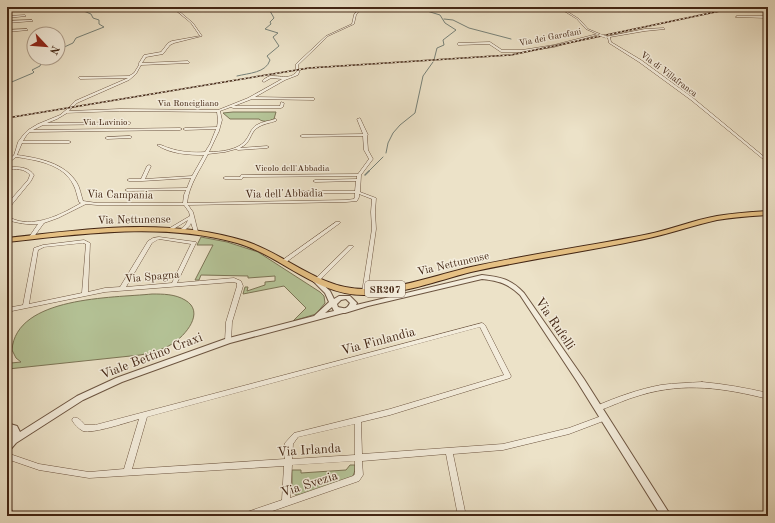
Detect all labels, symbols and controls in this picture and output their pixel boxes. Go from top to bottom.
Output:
north arrow [26,26,66,66]
street label: Via dei Garofani [518,27,583,48]
text: N [47,44,60,56]
street label: Via di Villafranca [639,50,699,99]
street label: Via Roncigliano [157,99,219,108]
street label: Via Lavinio [82,118,128,127]
street label: Vicolo dell'Abbadia [255,164,330,173]
street label: Via dell'Abbadia [245,188,324,201]
street label: Via Campania [87,189,154,202]
street label: Via Nettunense [97,214,171,227]
street label: Via Nettunense [416,251,490,278]
street label: Via Spagna [124,270,180,285]
road number: SR207 [365,281,405,297]
street label: Via Rufelli [533,295,577,353]
street label: Via Finlandia [340,325,417,358]
street label: Viale Bettino Craxi [99,331,205,382]
street label: Via Irlanda [277,442,342,459]
street label: Via Svezia [279,469,340,500]

